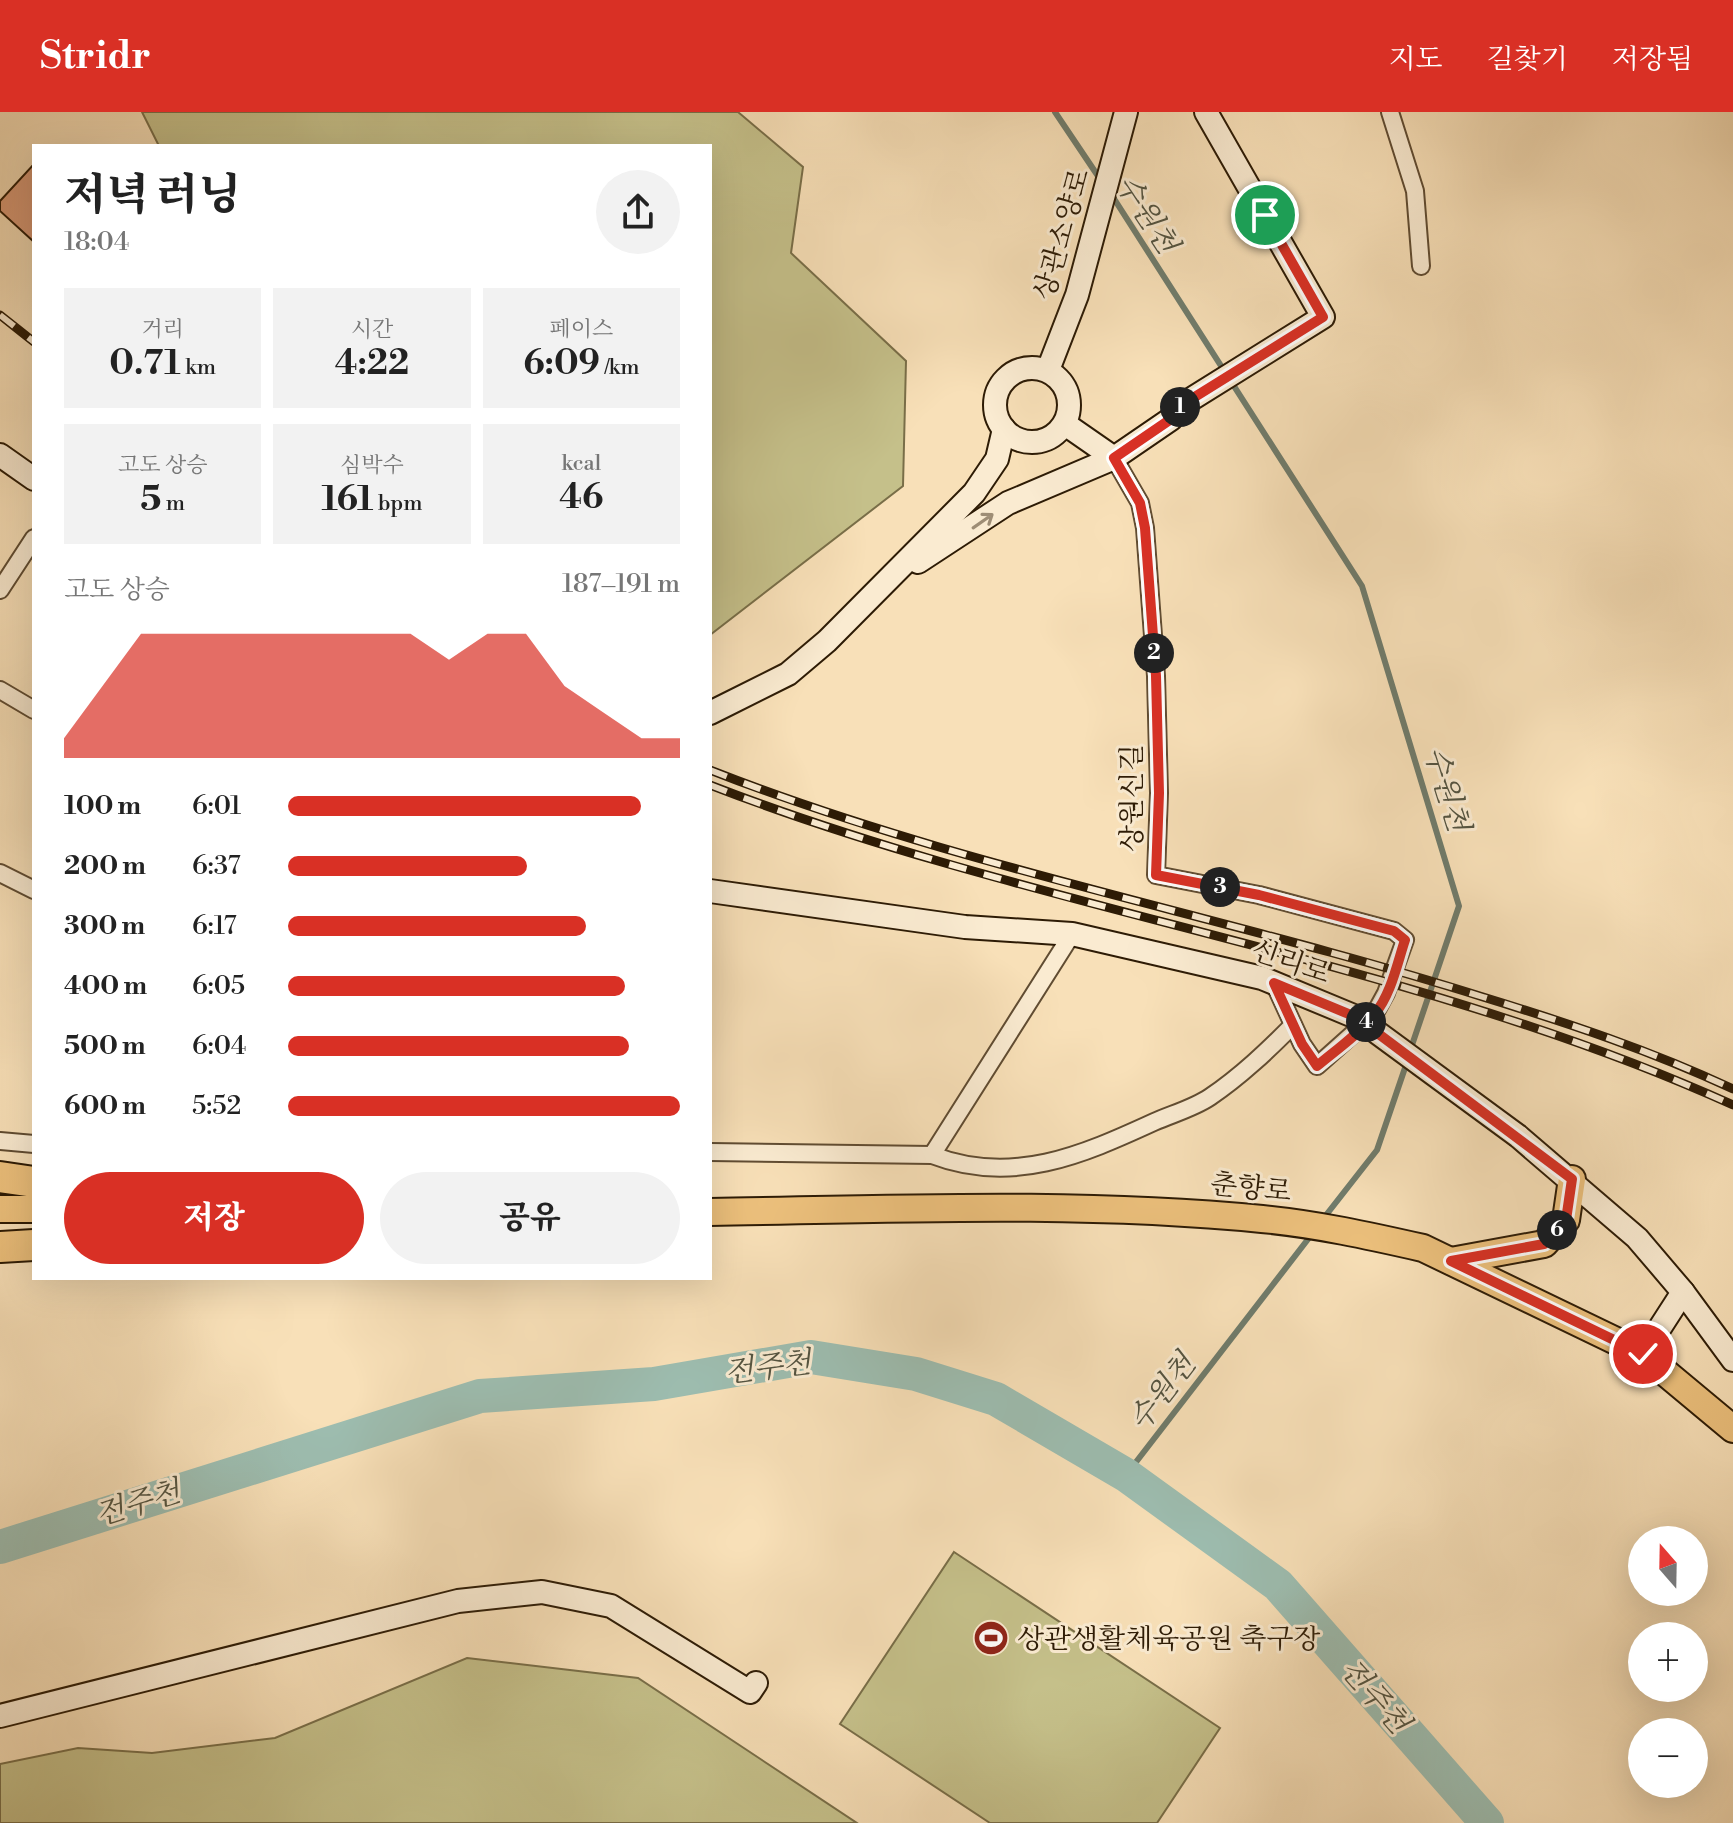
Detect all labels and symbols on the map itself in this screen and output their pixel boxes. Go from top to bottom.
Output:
street label: 상관소양로 [1027,165,1098,304]
water label: 수원천 [1107,168,1187,263]
pin [1231,181,1299,249]
pin: 1 [1160,387,1200,427]
one-way arrow [971,513,993,529]
pin: 2 [1134,633,1174,673]
water label: 수원천 [1415,742,1478,838]
street label: 상원신길 [1115,744,1150,852]
pin: 3 [1200,867,1240,907]
street label: 신리로 [1246,933,1335,992]
pin: 4 [1346,1002,1386,1042]
street label: 춘향로 [1209,1167,1293,1210]
pin: 6 [1537,1210,1577,1250]
pin [1609,1320,1677,1388]
water label: 전주천 [723,1344,816,1392]
water label: 수원천 [1121,1345,1206,1439]
water label: 전주천 [91,1472,187,1535]
north arrow [1628,1526,1708,1606]
sports icon: 상관생활체육공원 축구장 [972,1619,1010,1657]
place label: 상관생활체육공원 축구장 [1017,1622,1320,1657]
water label: 전주천 [1331,1651,1418,1743]

